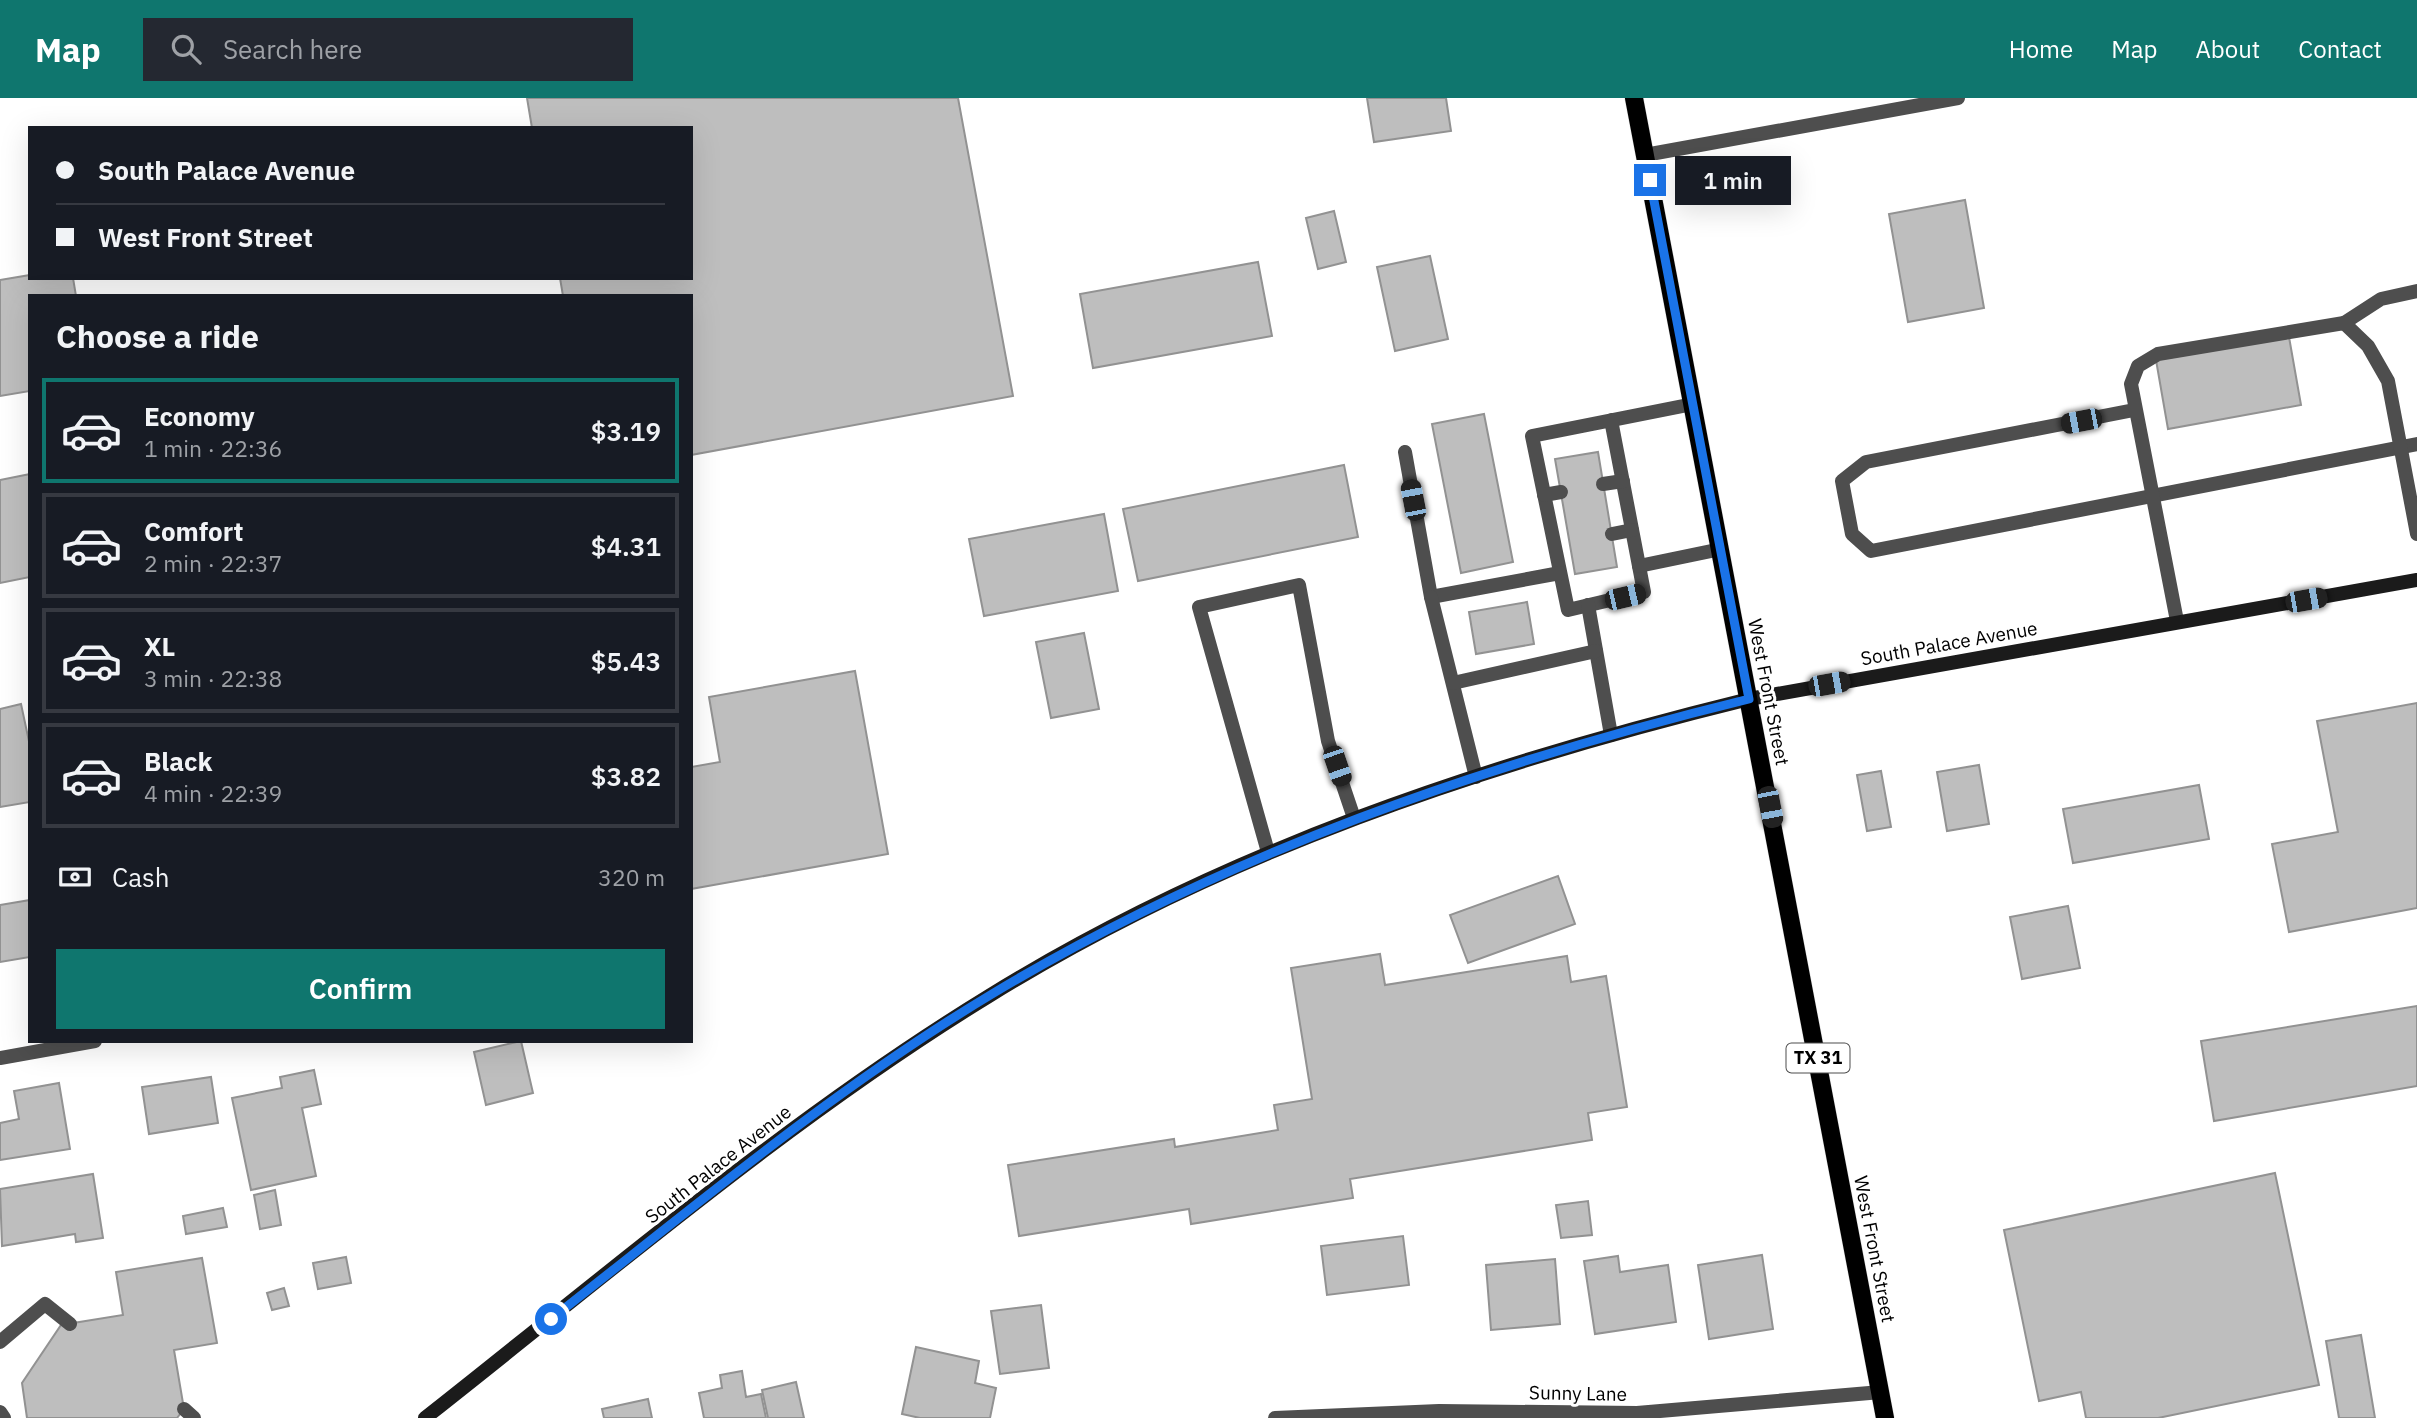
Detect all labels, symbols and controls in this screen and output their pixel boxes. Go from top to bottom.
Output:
search box [143,18,633,81]
text: Map [35,28,101,71]
icon: search [167,30,205,68]
text: Search here [223,32,362,66]
text: Home [2009,33,2073,65]
text: Map [2111,33,2157,65]
text: About [2195,33,2260,65]
text: Contact [2298,33,2382,65]
text: South Palace Avenue [98,153,355,187]
callout: 1 min [1674,155,1790,204]
route end [1634,164,1666,196]
text: 1 min [1703,165,1763,195]
text: West Front Street [98,220,313,254]
text: Choose a ride [56,315,259,357]
icon: car [60,399,123,462]
text: Economy [144,399,255,433]
car [2059,407,2104,435]
text: $3.19 [591,414,661,448]
text: 1 min · 22:36 [144,433,282,463]
car [1399,477,1428,523]
icon: car [60,514,123,577]
text: Comfort [144,514,243,548]
text: $4.31 [591,529,661,563]
text: 2 min · 22:37 [144,548,282,578]
car [1603,582,1648,612]
car [2284,586,2329,614]
street label: West Front Street [1743,616,1795,768]
street label: South Palace Avenue [1859,616,2039,670]
icon: car [60,629,123,692]
text: XL [144,629,175,663]
text: $5.43 [591,644,661,678]
text: 3 min · 22:38 [144,663,282,693]
car [1807,670,1852,698]
car [1321,743,1354,789]
icon: car [60,744,123,807]
text: Black [144,744,212,778]
text: $3.82 [591,759,661,793]
text: 4 min · 22:39 [144,778,282,808]
car [1756,784,1785,830]
icon: cash [56,858,94,896]
text: Cash [112,860,169,894]
text: 320 m [598,862,665,892]
button: Confirm [56,949,665,1029]
road number: TX 31 [1786,1043,1850,1072]
street label: South Palace Avenue [640,1099,796,1229]
street label: West Front Street [1849,1173,1901,1325]
route start [535,1303,567,1335]
street label: Sunny Lane [1529,1380,1627,1406]

